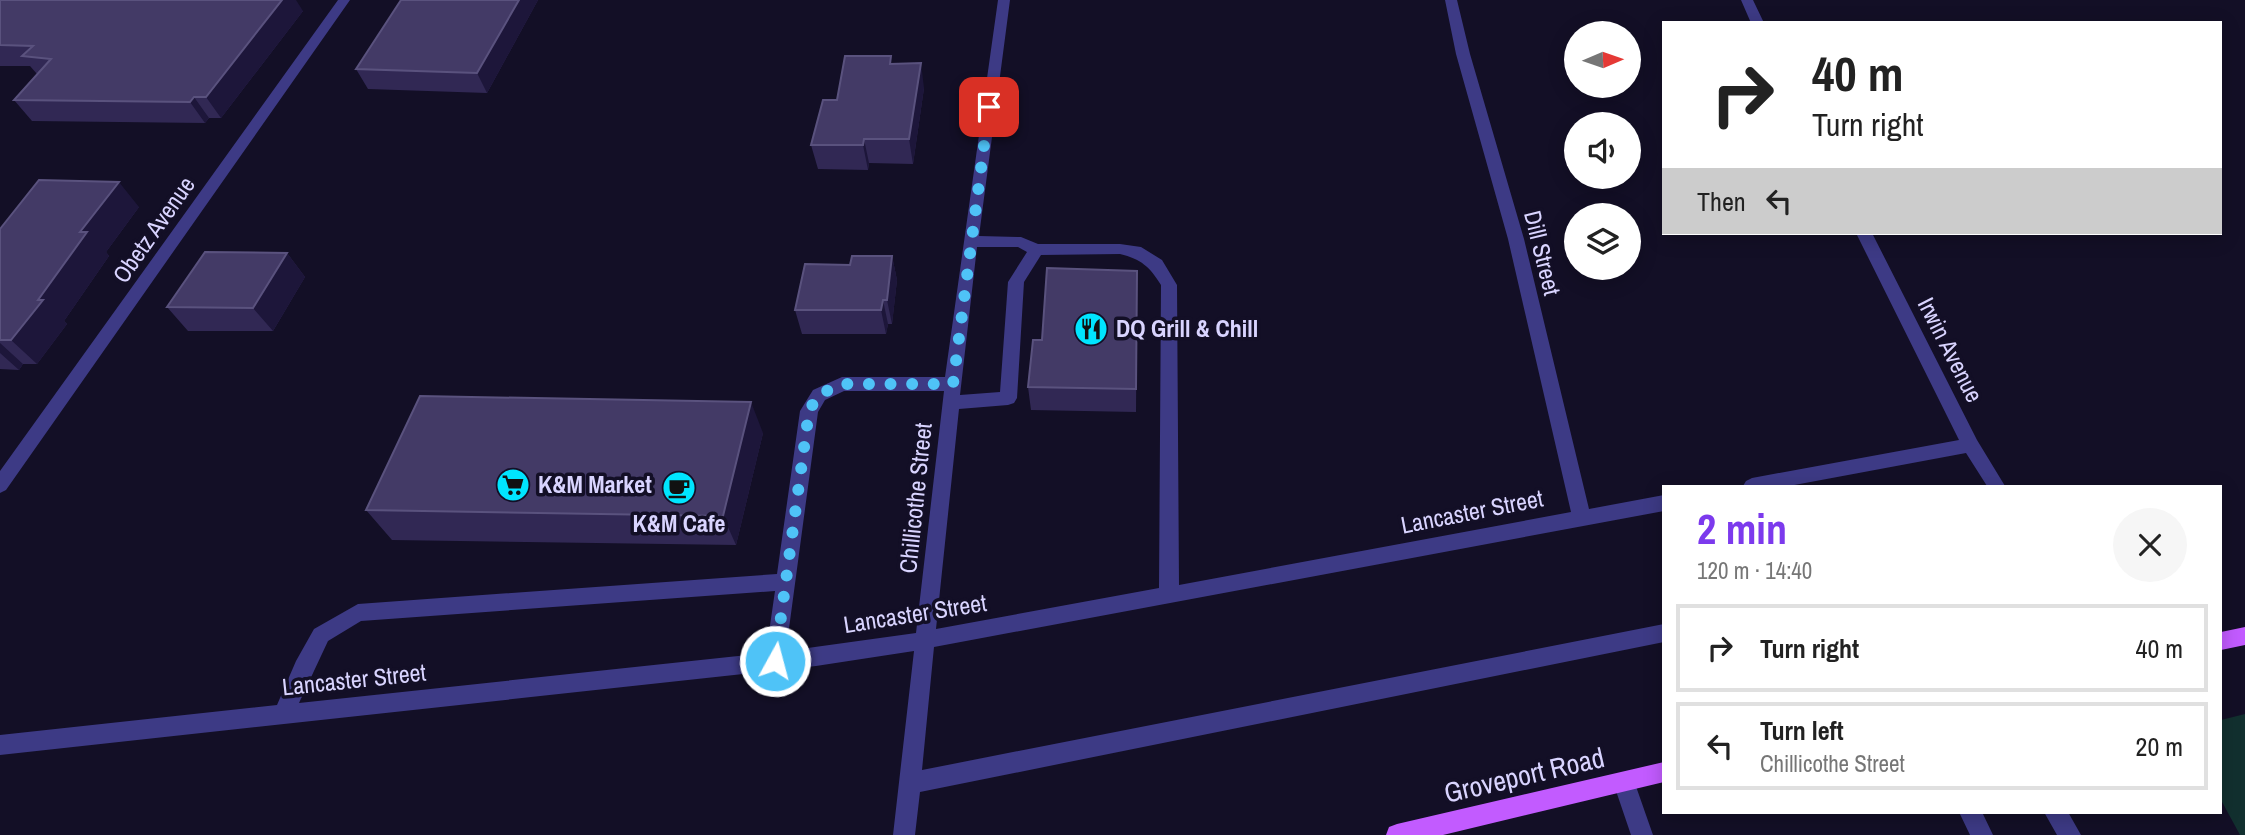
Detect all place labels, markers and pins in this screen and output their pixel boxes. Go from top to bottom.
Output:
pin [959,77,1019,137]
restaurant icon: DQ Grill & Chill [1072,310,1110,348]
place label: DQ Grill & Chill [1116,312,1258,344]
supermarket icon: K&M Market [494,466,532,504]
place label: K&M Market [538,468,652,500]
cafe icon: K&M Cafe [660,469,698,507]
place label: K&M Cafe [633,507,726,539]

